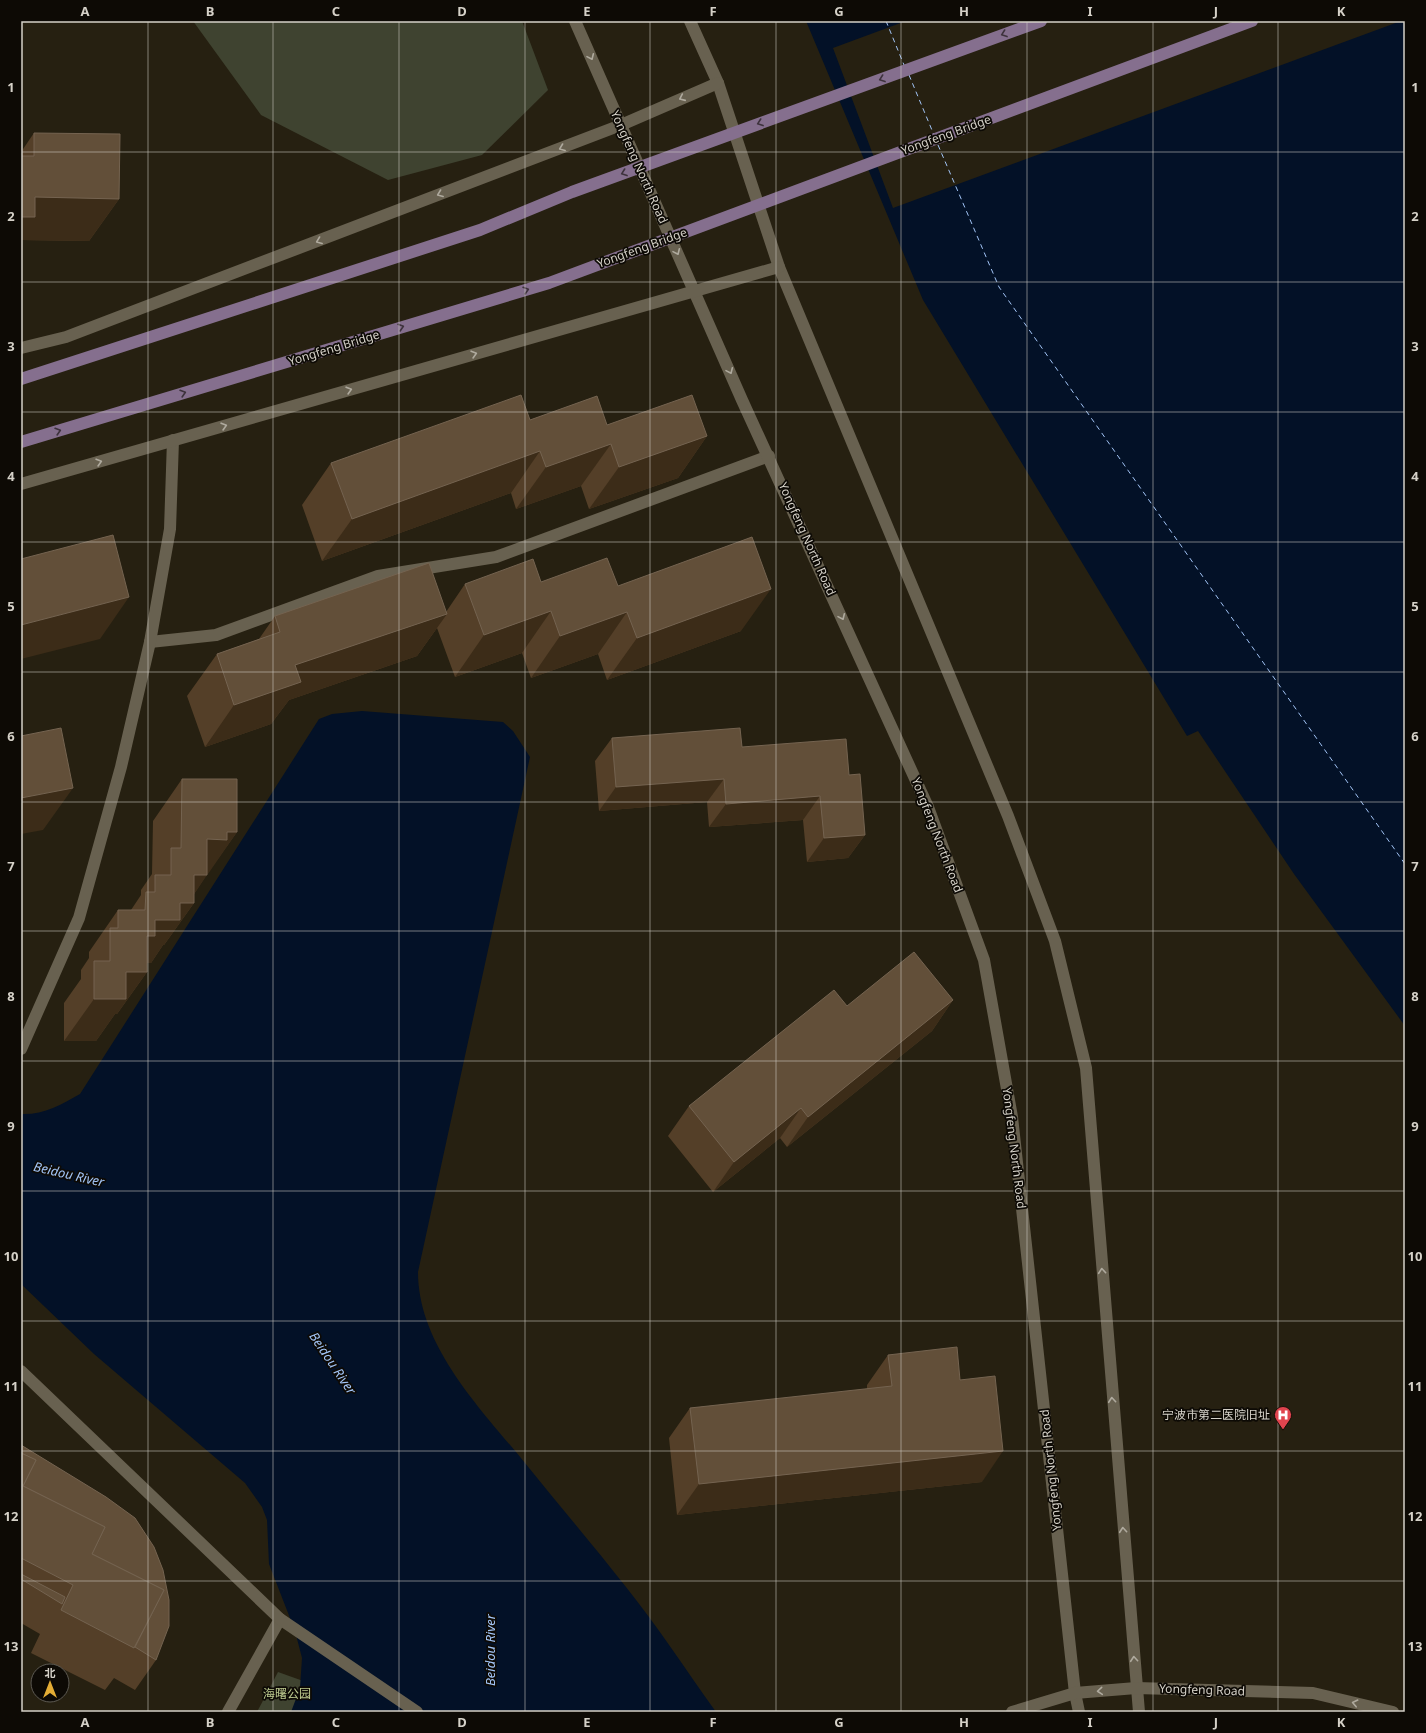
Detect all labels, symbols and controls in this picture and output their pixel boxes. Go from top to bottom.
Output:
text: A [81,2,90,20]
text: B [206,2,214,20]
text: C [332,2,340,20]
text: D [457,2,467,20]
text: E [583,2,591,20]
text: F [709,2,717,20]
text: G [834,2,844,20]
text: H [959,2,969,20]
text: I [1087,2,1093,20]
text: J [1213,2,1218,20]
text: K [1337,2,1346,20]
one-way arrow [1000,30,1007,38]
one-way arrow [586,53,594,60]
one-way arrow [878,74,885,82]
text: 1 [7,78,15,96]
text: 1 [1411,78,1419,96]
one-way arrow [679,94,686,102]
street label: Yongfeng North Road [607,108,672,226]
street label: Yongfeng Bridge [899,110,993,159]
one-way arrow [756,119,763,127]
one-way arrow [558,143,565,152]
one-way arrow [621,168,628,176]
one-way arrow [437,190,444,198]
text: 2 [7,207,15,225]
text: 2 [1411,207,1419,225]
street label: Yongfeng Bridge [595,223,689,272]
one-way arrow [315,236,322,244]
one-way arrow [673,249,681,256]
one-way arrow [522,286,529,295]
one-way arrow [397,323,404,332]
street label: Yongfeng Bridge [286,326,382,369]
text: 3 [7,337,15,355]
text: 3 [1411,337,1419,355]
one-way arrow [470,350,477,359]
one-way arrow [725,367,733,375]
one-way arrow [345,386,352,395]
one-way arrow [179,389,186,398]
one-way arrow [220,422,227,431]
one-way arrow [55,427,62,436]
one-way arrow [95,458,102,467]
text: 4 [7,467,15,485]
text: 4 [1411,467,1419,485]
street label: Yongfeng North Road [775,480,840,598]
text: 5 [7,597,15,615]
text: 5 [1411,597,1419,615]
one-way arrow [837,612,845,620]
text: 6 [7,727,15,745]
text: 6 [1411,727,1419,745]
street label: Yongfeng North Road [908,775,967,895]
text: 7 [7,857,15,875]
text: 7 [1411,857,1419,875]
text: 8 [7,987,15,1005]
text: 8 [1411,987,1419,1005]
street label: Yongfeng North Road [999,1086,1030,1210]
text: 9 [7,1117,15,1135]
text: 9 [1411,1117,1419,1135]
water label: Beidou River [32,1157,107,1191]
text: 10 [4,1247,18,1265]
text: 10 [1408,1247,1422,1265]
one-way arrow [1098,1268,1107,1274]
water label: Beidou River [305,1328,361,1399]
text: 11 [4,1377,18,1395]
text: 11 [1408,1377,1422,1395]
one-way arrow [1108,1397,1117,1403]
hospital icon: 宁波市第二医院旧址 [1273,1405,1293,1430]
place label: 宁波市第二医院旧址 [1162,1406,1270,1423]
street label: Yongfeng North Road [1036,1408,1065,1532]
text: 12 [4,1507,18,1525]
text: 12 [1408,1507,1422,1525]
one-way arrow [1119,1527,1128,1533]
water label: Beidou River [481,1613,499,1686]
text: 13 [4,1637,18,1655]
text: 13 [1408,1637,1422,1655]
one-way arrow [1130,1656,1139,1662]
north arrow [30,1663,70,1703]
text: 北 [45,1665,56,1680]
street label: Yongfeng Road [1159,1680,1245,1699]
park label: 海曙公园 [263,1685,311,1702]
one-way arrow [1097,1687,1103,1696]
one-way arrow [1352,1700,1358,1708]
text: A [81,1713,90,1731]
text: B [206,1713,214,1731]
text: C [332,1713,340,1731]
text: D [457,1713,467,1731]
text: E [583,1713,591,1731]
text: F [709,1713,717,1731]
text: G [834,1713,844,1731]
text: H [959,1713,969,1731]
text: I [1087,1713,1093,1731]
text: J [1213,1713,1218,1731]
text: K [1337,1713,1346,1731]

